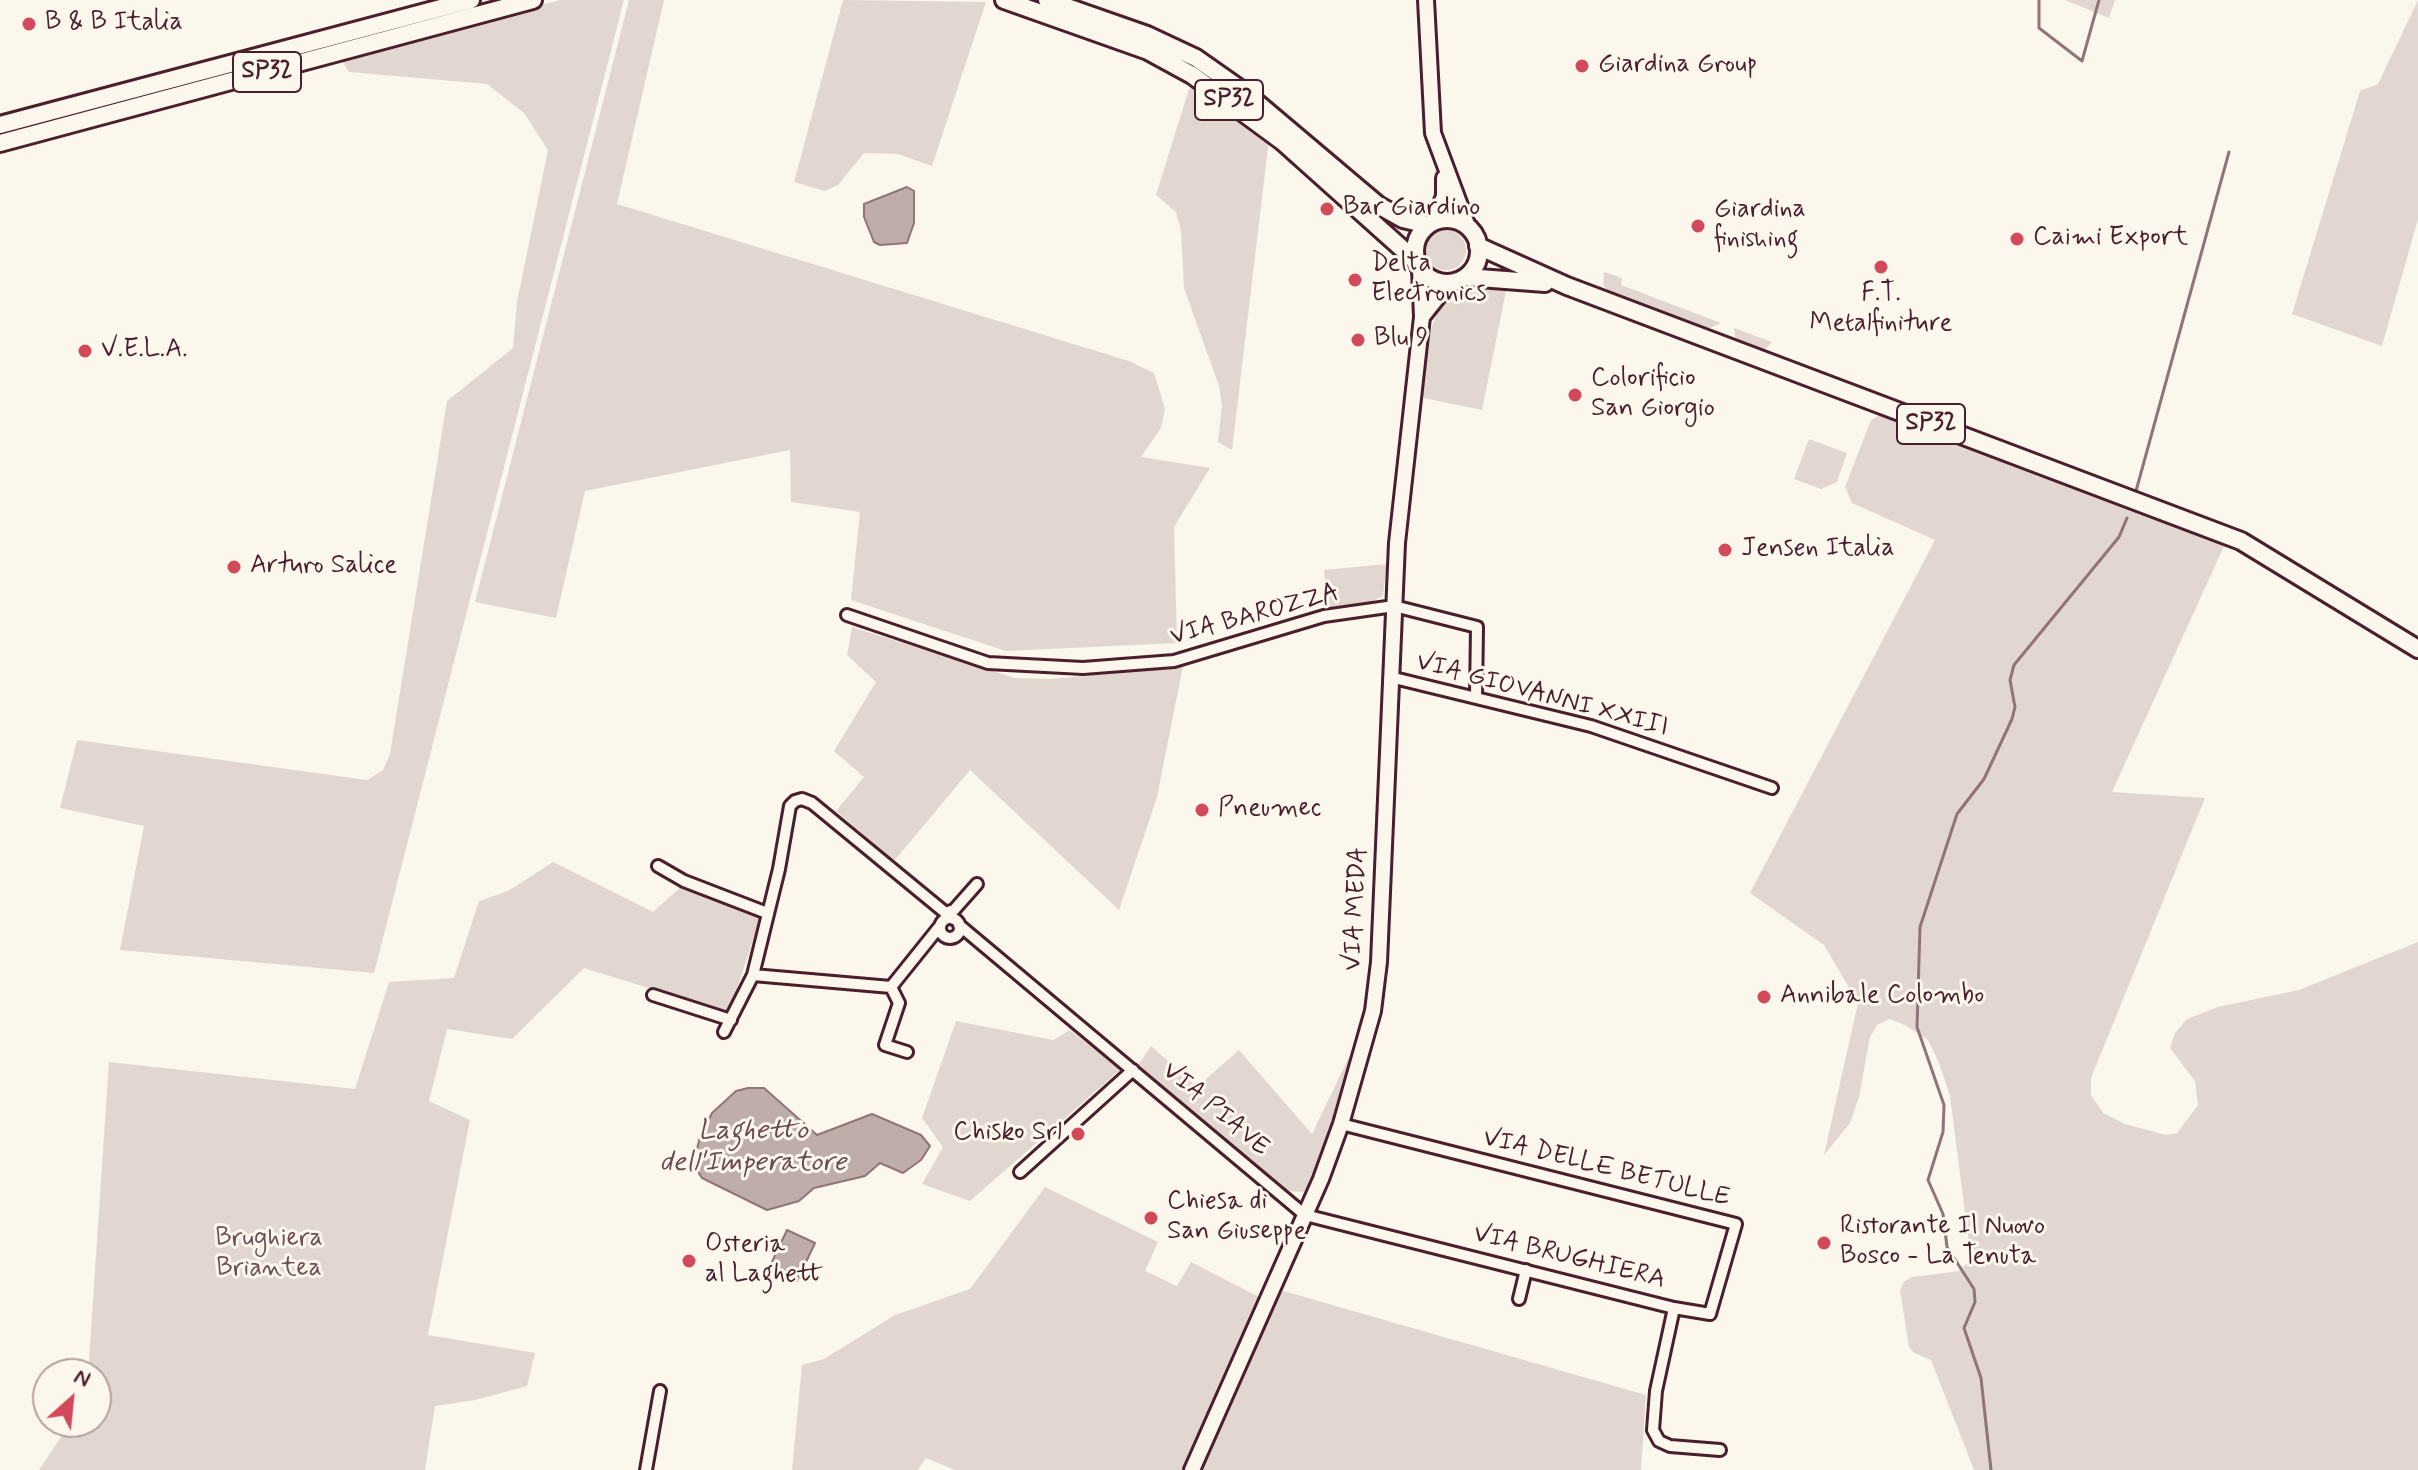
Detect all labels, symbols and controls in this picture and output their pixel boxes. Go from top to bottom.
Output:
place label: B & B Italia [45,8,183,40]
marker: B & B Italia [20,15,38,33]
place label: Giardina Group [1598,50,1757,82]
road number: SP32 [233,52,301,92]
marker: Giardina Group [1573,57,1591,75]
road number: SP32 [1195,80,1263,120]
place label: Bar Giardino [1343,193,1480,225]
place label: Giardina finishing [1714,195,1806,256]
marker: Bar Giardino [1318,200,1336,218]
marker: Giardina finishing [1689,217,1707,235]
place label: Caimi Export [2033,223,2188,255]
marker: Caimi Export [2008,230,2026,248]
place label: Delta Electronics [1371,249,1486,310]
marker: F.T. Metalfiniture [1872,258,1890,276]
marker: Delta Electronics [1346,271,1364,289]
place label: F.T. Metalfiniture [1810,279,1952,340]
place label: Blu 9 [1374,324,1428,356]
marker: Blu 9 [1349,331,1367,349]
place label: V.E.L.A. [101,335,188,367]
marker: V.E.L.A. [76,342,94,360]
place label: Colorificio San Giorgio [1591,364,1715,426]
marker: Colorificio San Giorgio [1566,386,1584,404]
road number: SP32 [1897,404,1965,444]
place label: Jensen Italia [1741,534,1895,566]
marker: Jensen Italia [1716,541,1734,559]
place label: Arturo Salice [250,551,397,583]
marker: Arturo Salice [225,558,243,576]
street label: VIA BAROZZA [1167,578,1343,654]
street label: VIA GIOVANNI XXIII [1412,647,1672,745]
place label: Pneumec [1218,794,1321,826]
marker: Pneumec [1193,801,1211,819]
street label: VIA MEDA [1338,846,1376,972]
place label: Annibale Colombo [1780,981,1984,1013]
marker: Annibale Colombo [1755,988,1773,1006]
street label: VIA PIAVE [1155,1056,1275,1164]
water label: Laghetto dell'Imperatore [660,1115,846,1181]
place label: Chisko Srl [953,1118,1062,1150]
street label: VIA DELLE BETULLE [1479,1123,1733,1215]
marker: Chisko Srl [1069,1125,1087,1143]
place label: Chiesa di San Giuseppe [1167,1187,1306,1248]
marker: Chiesa di San Giuseppe [1142,1209,1160,1227]
place label: Ristorante Il Nuovo Bosco - La Tenuta [1840,1212,2045,1274]
street label: VIA BRUGHIERA [1470,1219,1668,1297]
park label: Brughiera Briantea [215,1224,323,1286]
place label: Osteria al Laghett [705,1230,824,1292]
marker: Ristorante Il Nuovo Bosco - La Tenuta [1815,1234,1833,1252]
marker: Osteria al Laghett [680,1252,698,1270]
north arrow [32,1358,112,1438]
text: N [69,1363,95,1394]

